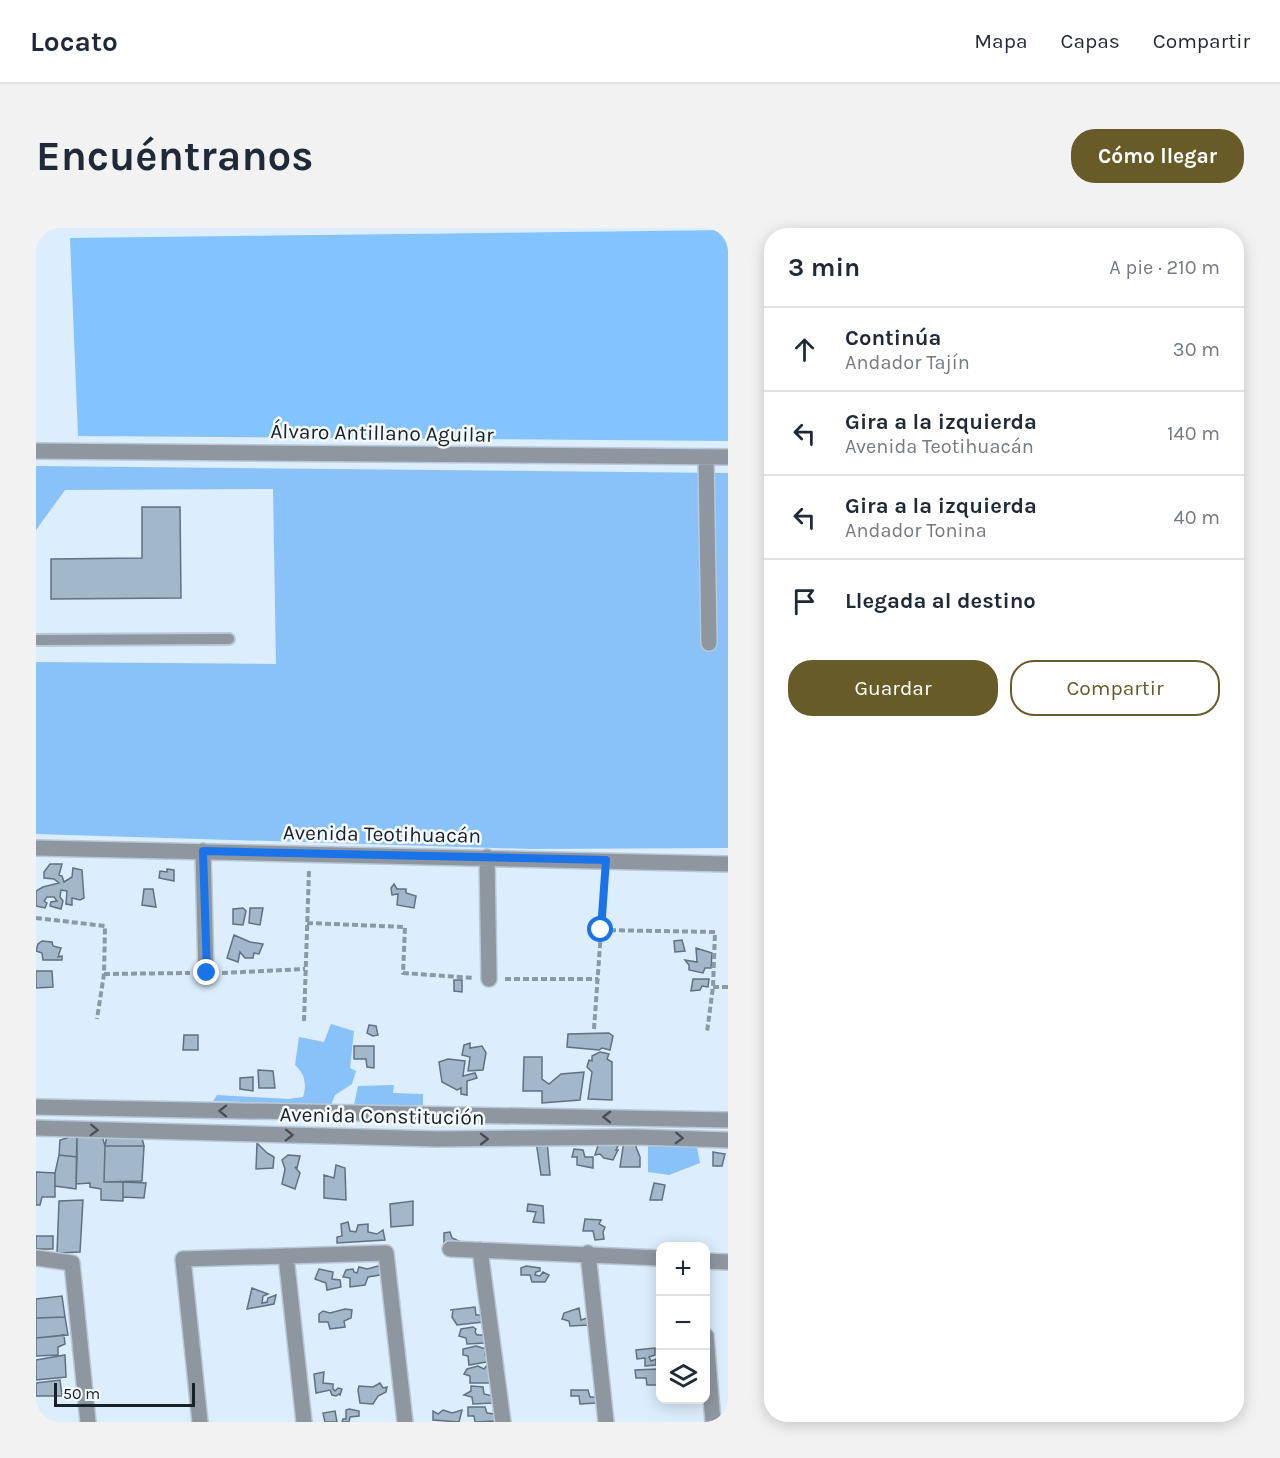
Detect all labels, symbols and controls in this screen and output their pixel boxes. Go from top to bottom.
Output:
text: Locato [30,25,118,58]
text: Mapa [974,29,1028,53]
text: Capas [1061,29,1120,53]
text: Compartir [1153,29,1250,53]
button: Cómo llegar [1071,129,1244,183]
text: Encuéntranos [36,131,314,181]
text: 3 min [788,252,860,283]
text: A pie · 210 m [1109,256,1220,279]
text: Continúa [845,325,941,351]
icon: ahead [788,333,821,366]
text: 30 m [1173,338,1220,361]
text: Andador Tajín [845,351,970,374]
text: Gira a la izquierda [845,409,1037,435]
icon: left [788,417,821,450]
street label: Álvaro Antillano Aguilar [270,419,494,447]
text: 140 m [1167,422,1220,445]
text: Avenida Teotihuacán [845,435,1034,458]
text: Gira a la izquierda [845,493,1037,519]
icon: left [788,501,821,534]
text: 40 m [1174,506,1220,529]
text: Andador Tonina [845,519,987,542]
icon: arrive [788,585,821,618]
text: Llegada al destino [845,588,1036,614]
button: Guardar [788,660,998,716]
button: Compartir [1010,660,1220,716]
street label: Avenida Teotihuacán [283,820,481,848]
route start [587,916,613,942]
route end [193,959,219,985]
street label: Avenida Constitución [279,1102,485,1130]
one-way arrow [218,1104,227,1117]
one-way arrow [602,1111,611,1124]
one-way arrow [90,1123,99,1136]
one-way arrow [285,1129,294,1141]
one-way arrow [675,1132,684,1145]
one-way arrow [480,1133,489,1145]
map controls [656,1242,710,1404]
button: + [656,1242,710,1296]
button: − [656,1296,710,1350]
button: layers [656,1350,710,1404]
scale bar [54,1380,195,1408]
text: 50 m [63,1384,100,1403]

